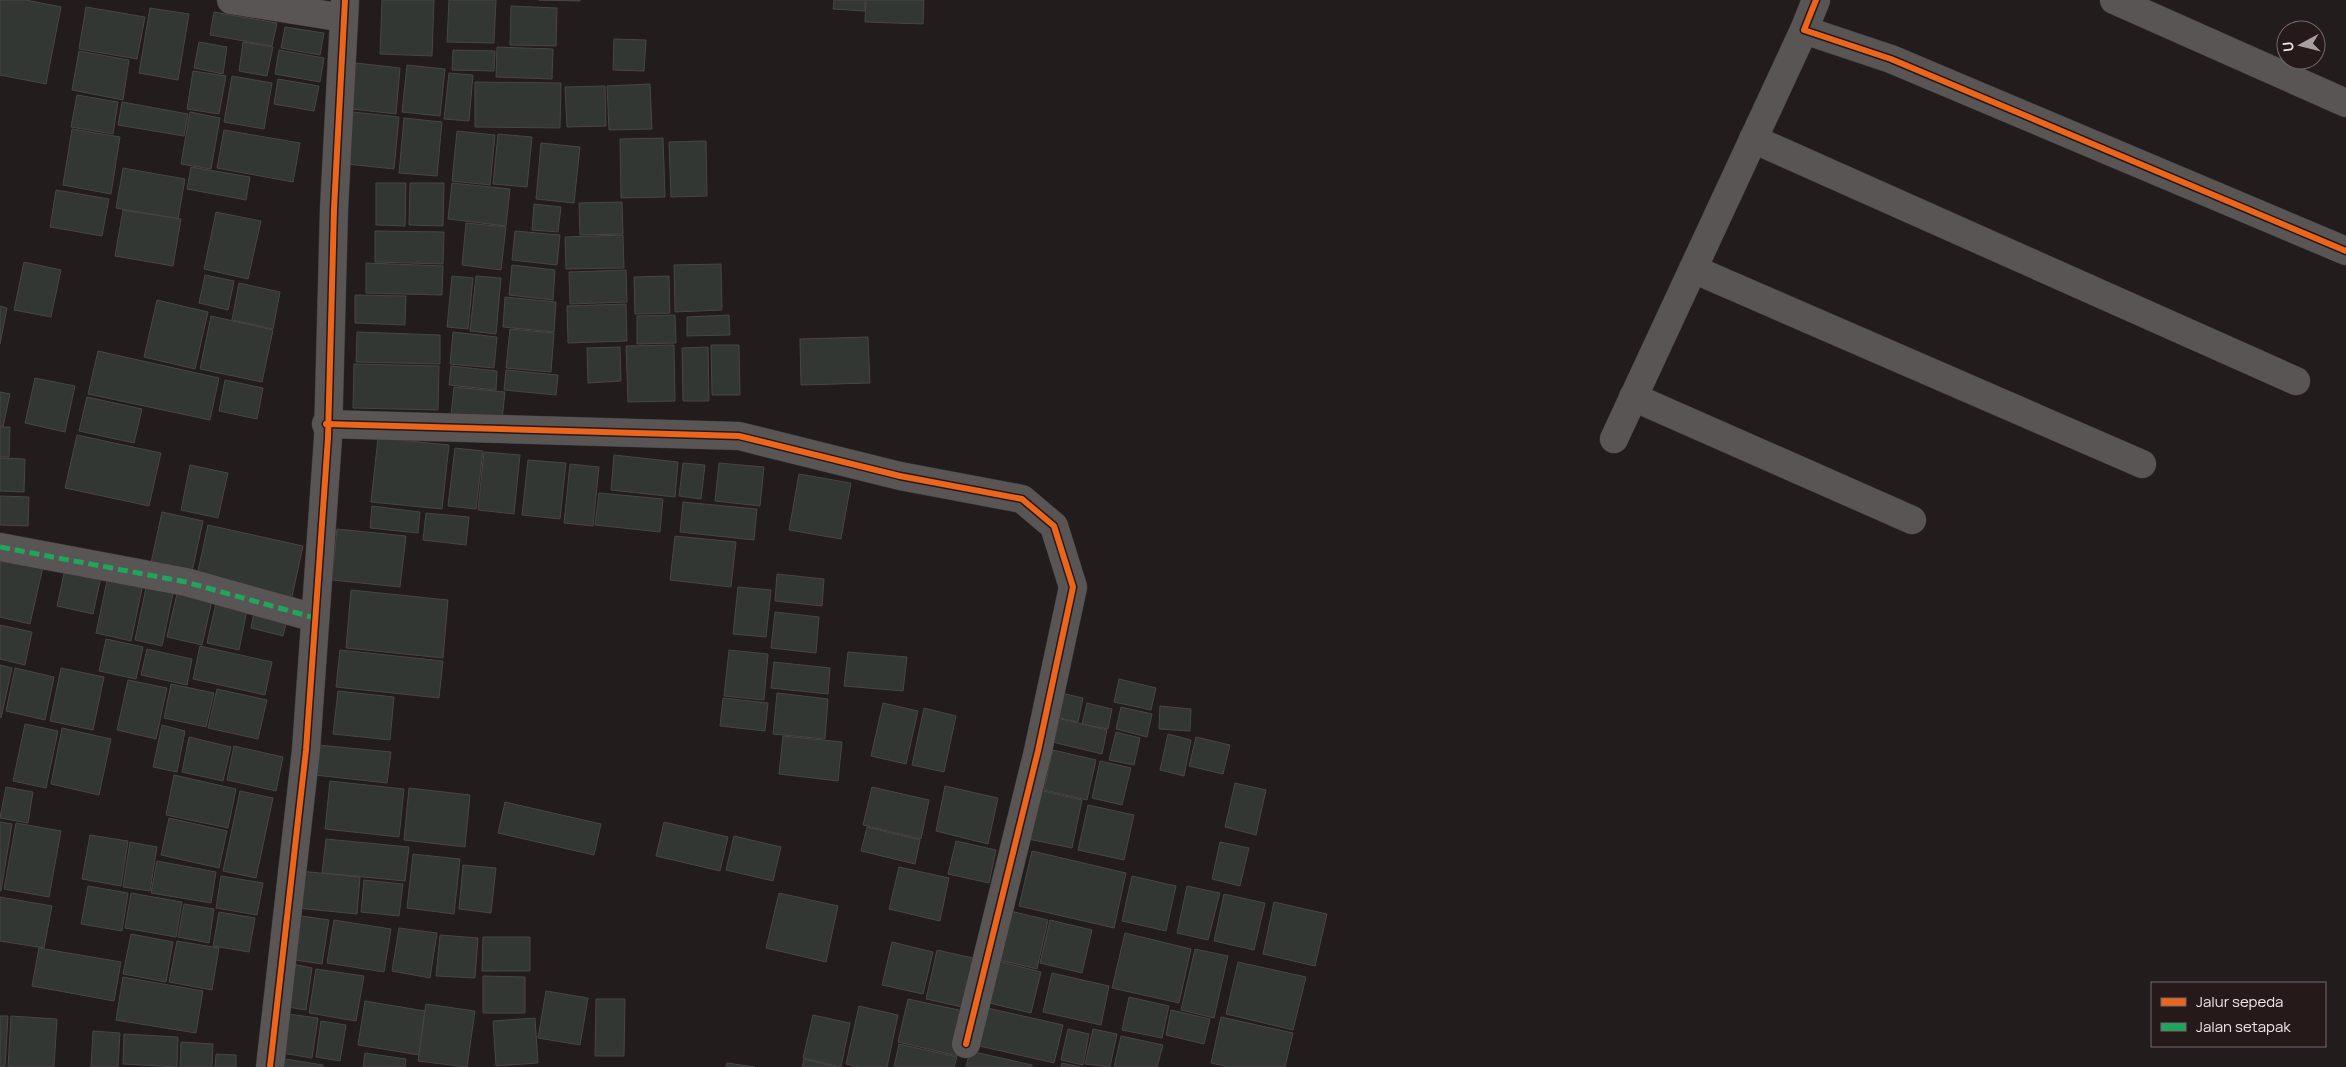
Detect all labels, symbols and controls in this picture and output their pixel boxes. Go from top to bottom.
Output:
north arrow [2276,20,2326,70]
text: U [2278,40,2298,53]
legend [2151,982,2326,1047]
text: Jalur sepeda [2196,991,2283,1012]
text: Jalan setapak [2196,1016,2291,1037]

